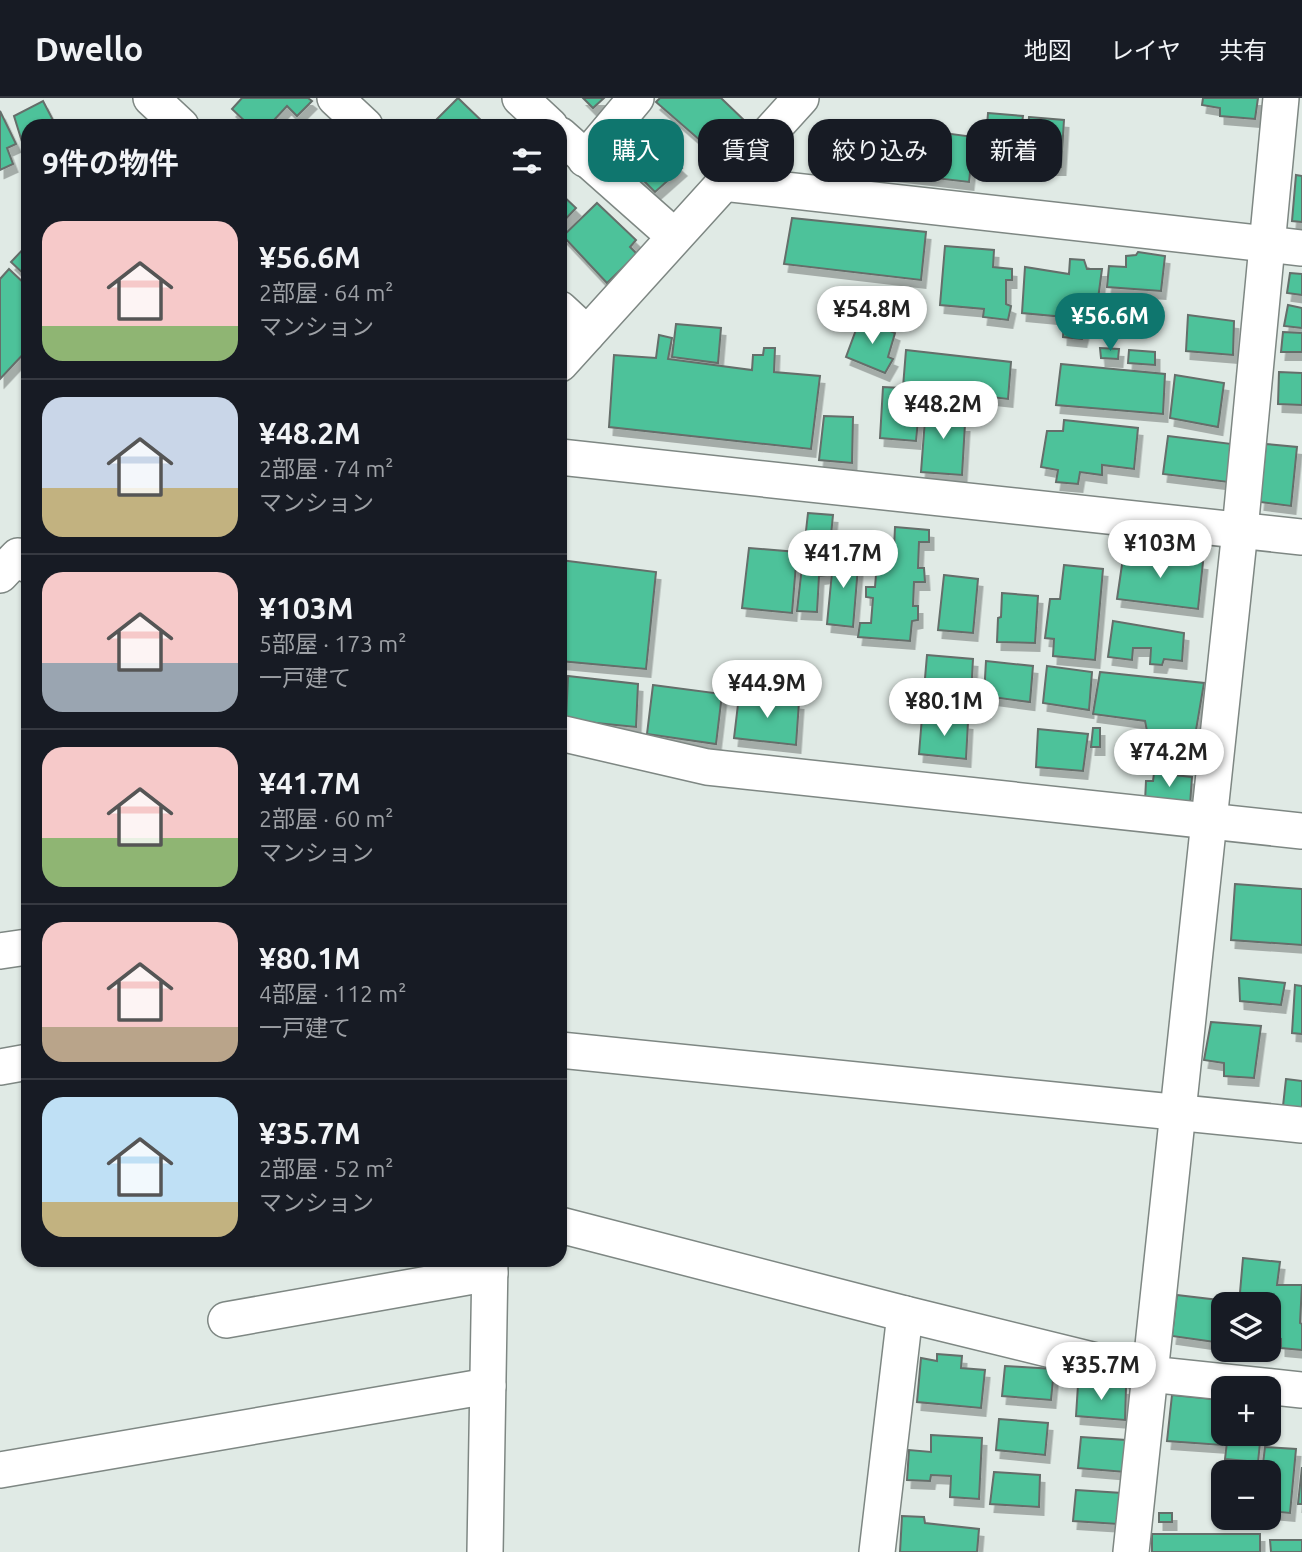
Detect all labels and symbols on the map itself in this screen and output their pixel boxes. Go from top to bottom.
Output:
pin: ¥54.8M [815,286,929,346]
pin: ¥56.6M [1053,294,1167,353]
pin: ¥48.2M [886,382,1000,441]
pin: ¥103M [1111,520,1209,580]
pin: ¥41.7M [786,531,900,590]
pin: ¥44.9M [710,660,824,720]
pin: ¥80.1M [887,678,1001,738]
pin: ¥74.2M [1112,730,1226,789]
pin: ¥35.7M [1044,1342,1158,1402]

